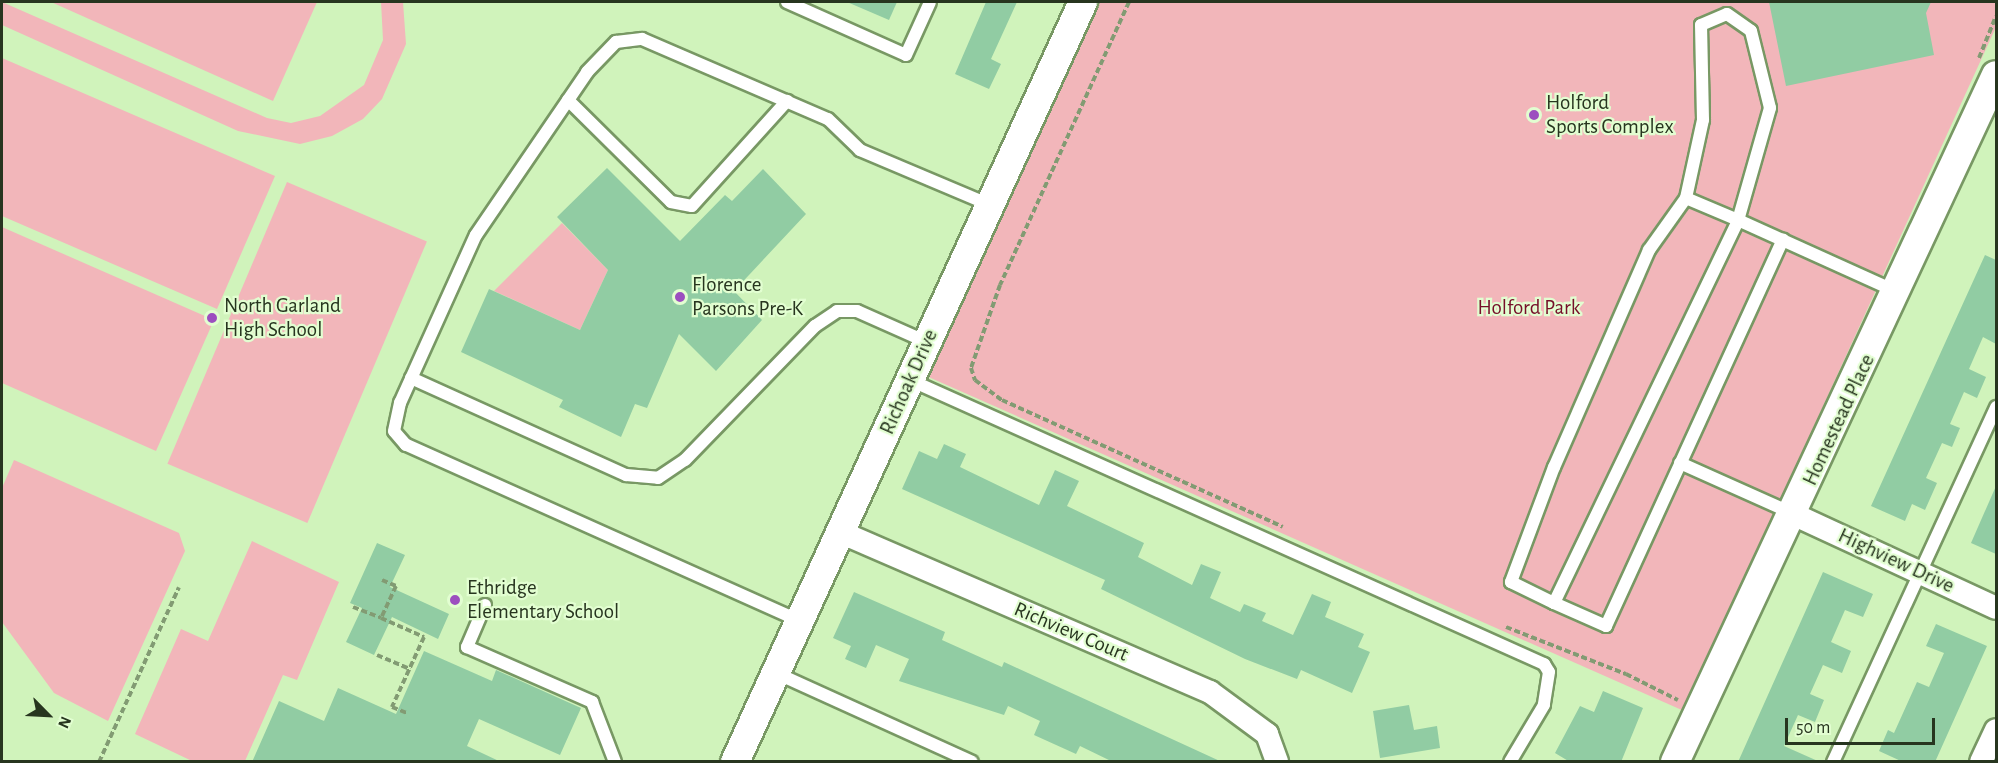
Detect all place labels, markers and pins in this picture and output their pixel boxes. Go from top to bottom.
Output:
place label: Holford Sports Complex [1546,90,1674,140]
marker: Holford Sports Complex [1527,108,1541,122]
place label: Florence Parsons Pre-K [692,272,803,322]
marker: Florence Parsons Pre-K [673,290,687,304]
place label: North Garland High School [224,293,341,343]
marker: North Garland High School [205,311,219,325]
place label: Ethridge Elementary School [467,575,619,625]
marker: Ethridge Elementary School [448,593,462,607]

